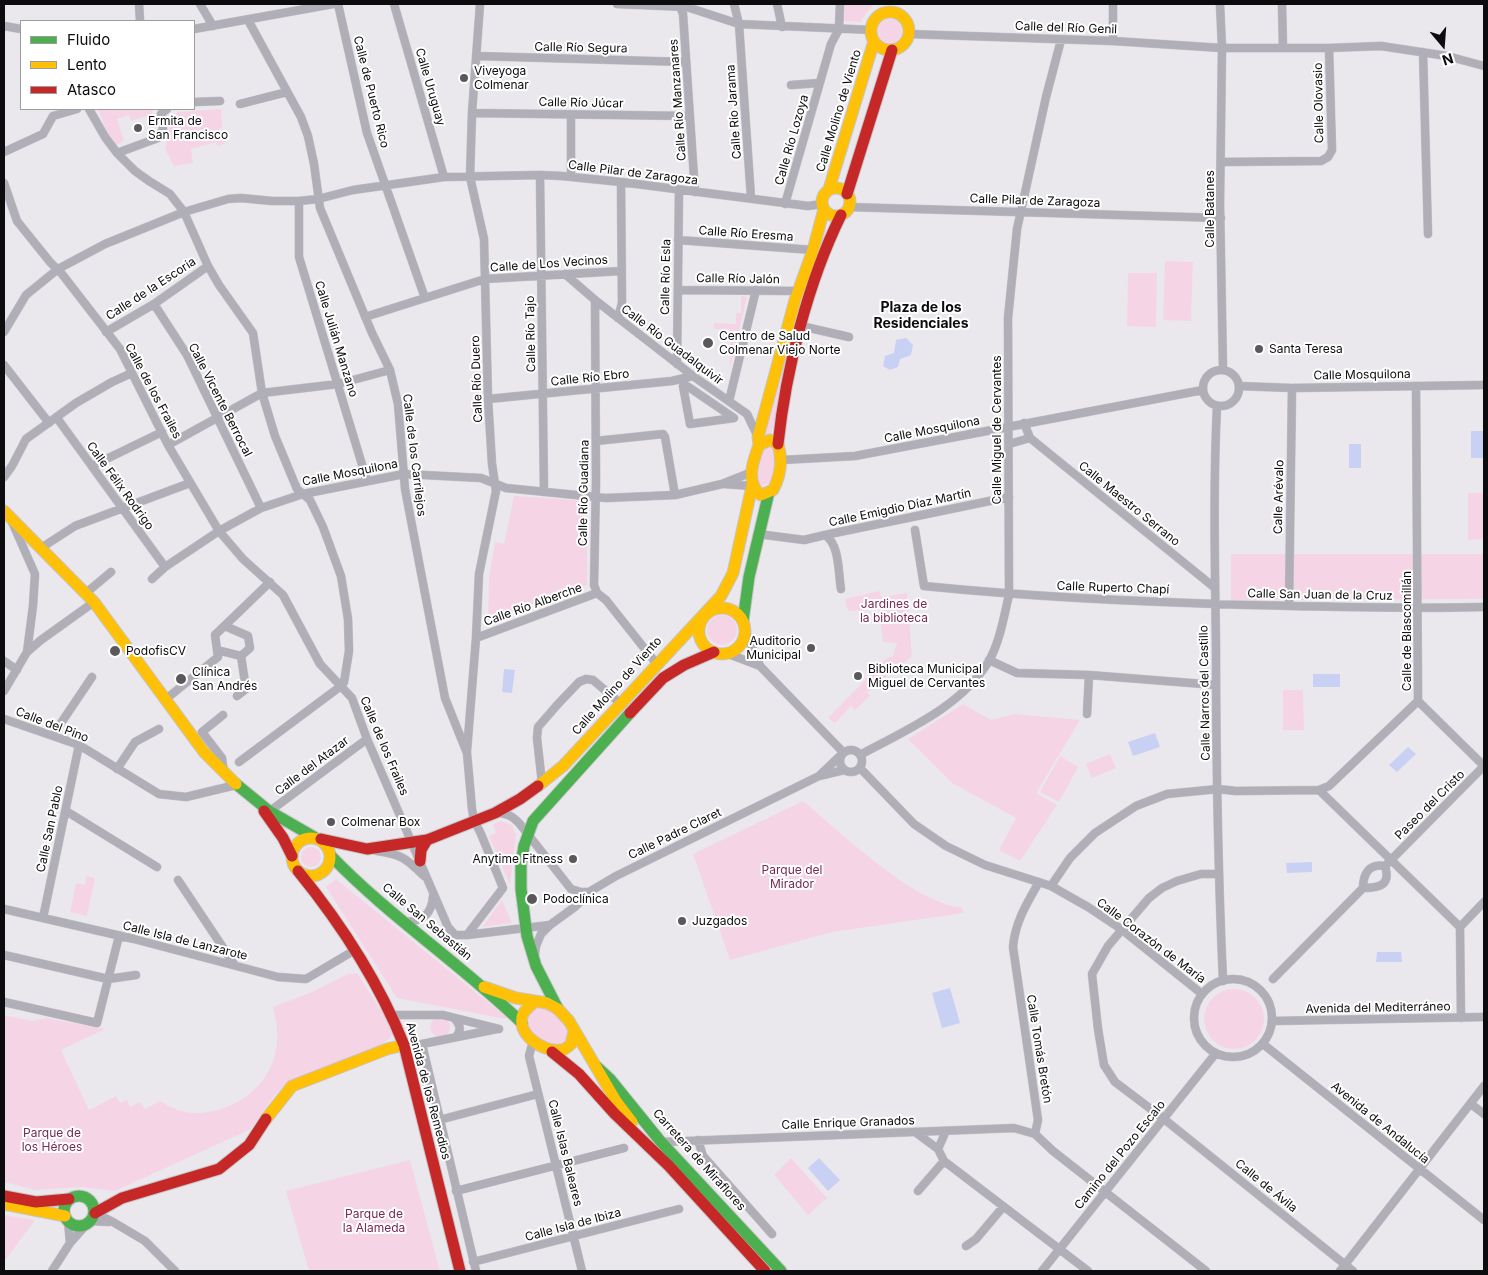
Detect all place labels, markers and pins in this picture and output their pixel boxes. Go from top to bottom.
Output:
place label: Viveyoga Colmenar [474,64,529,92]
marker: Viveyoga Colmenar [458,72,470,84]
place label: Ermita de San Francisco [148,114,228,142]
marker: Ermita de San Francisco [132,122,144,134]
place label: Centro de Salud Colmenar Viejo Norte [719,329,841,357]
marker: Centro de Salud Colmenar Viejo Norte [701,336,715,350]
place label: Santa Teresa [1269,342,1343,356]
marker: Santa Teresa [1253,343,1265,355]
place label: Auditorio Municipal [746,634,801,662]
marker: Auditorio Municipal [805,642,817,654]
marker: PodofisCV [108,644,122,658]
place label: PodofisCV [126,644,186,658]
place label: Biblioteca Municipal Miguel de Cervantes [868,662,985,690]
place label: Clínica San Andrés [192,665,257,693]
marker: Biblioteca Municipal Miguel de Cervantes [852,670,864,682]
marker: Clínica San Andrés [174,672,188,686]
place label: Colmenar Box [341,815,420,829]
marker: Colmenar Box [325,816,337,828]
place label: Anytime Fitness [473,852,563,866]
marker: Anytime Fitness [567,853,579,865]
marker: Podoclínica [525,892,539,906]
place label: Podoclínica [543,892,609,906]
place label: Juzgados [692,914,747,928]
marker: Juzgados [676,915,688,927]

